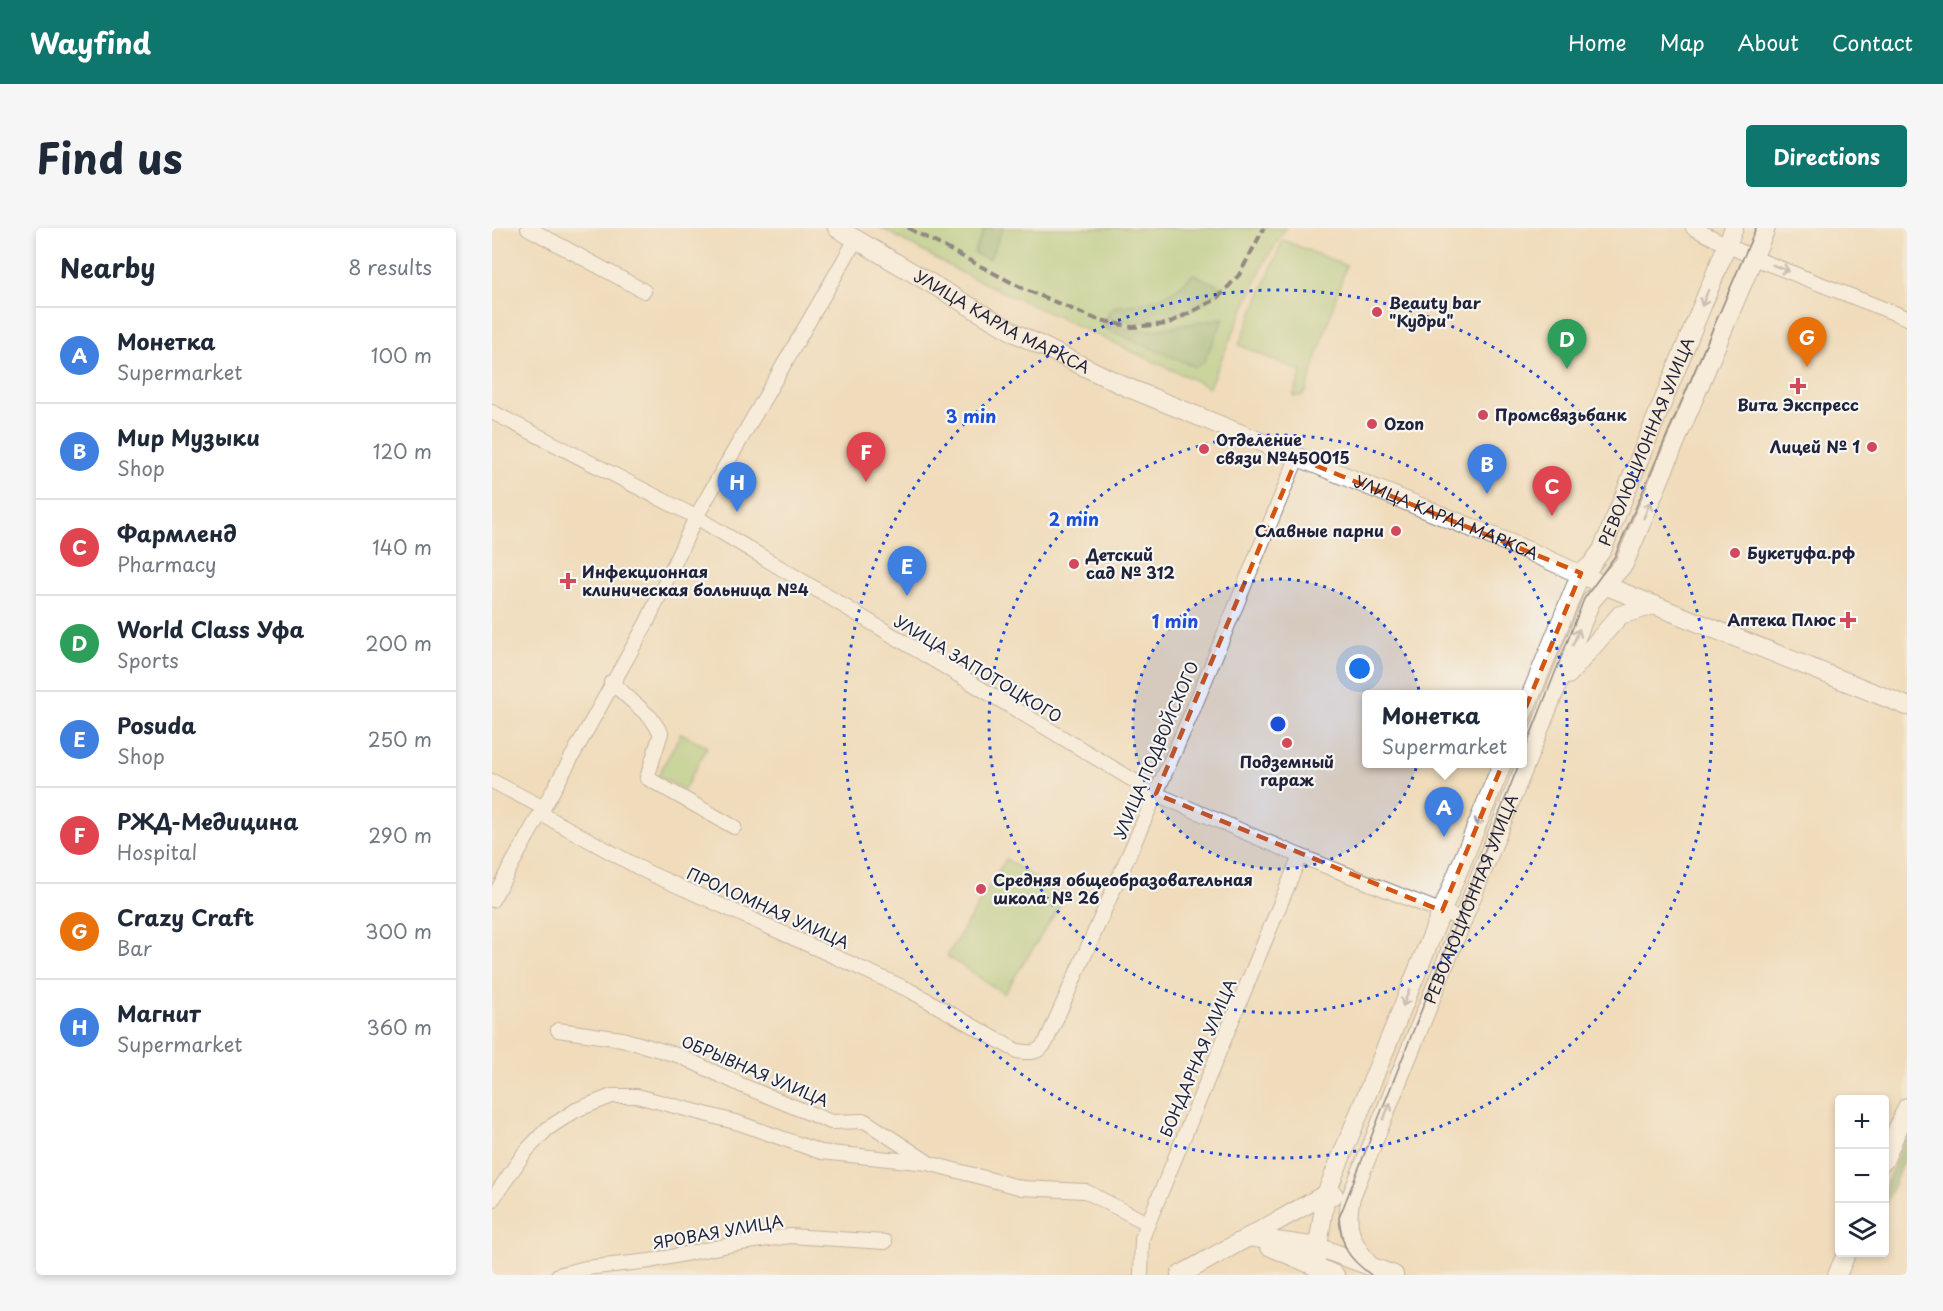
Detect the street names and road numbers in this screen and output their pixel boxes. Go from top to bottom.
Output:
street label: УЛИЦА КАРЛА МАРКСА [910,263,1094,379]
street label: РЕВОЛЮЦИОННАЯ УЛИЦА [1592,333,1699,550]
street label: УЛИЦА КАРЛА МАРКСА [1351,468,1543,565]
street label: УЛИЦА ЗАПОТОЦКОГО [890,608,1067,728]
street label: УЛИЦА ПОДВОЙСКОГО [1107,657,1204,842]
street label: РЕВОЛЮЦИОННАЯ УЛИЦА [1417,790,1523,1007]
street label: ПРОЛОМНАЯ УЛИЦА [683,860,853,954]
street label: БОНДАРНАЯ УЛИЦА [1153,975,1241,1141]
street label: ОБРЫВНАЯ УЛИЦА [678,1028,833,1112]
street label: ЯРОВАЯ УЛИЦА [651,1208,785,1254]

